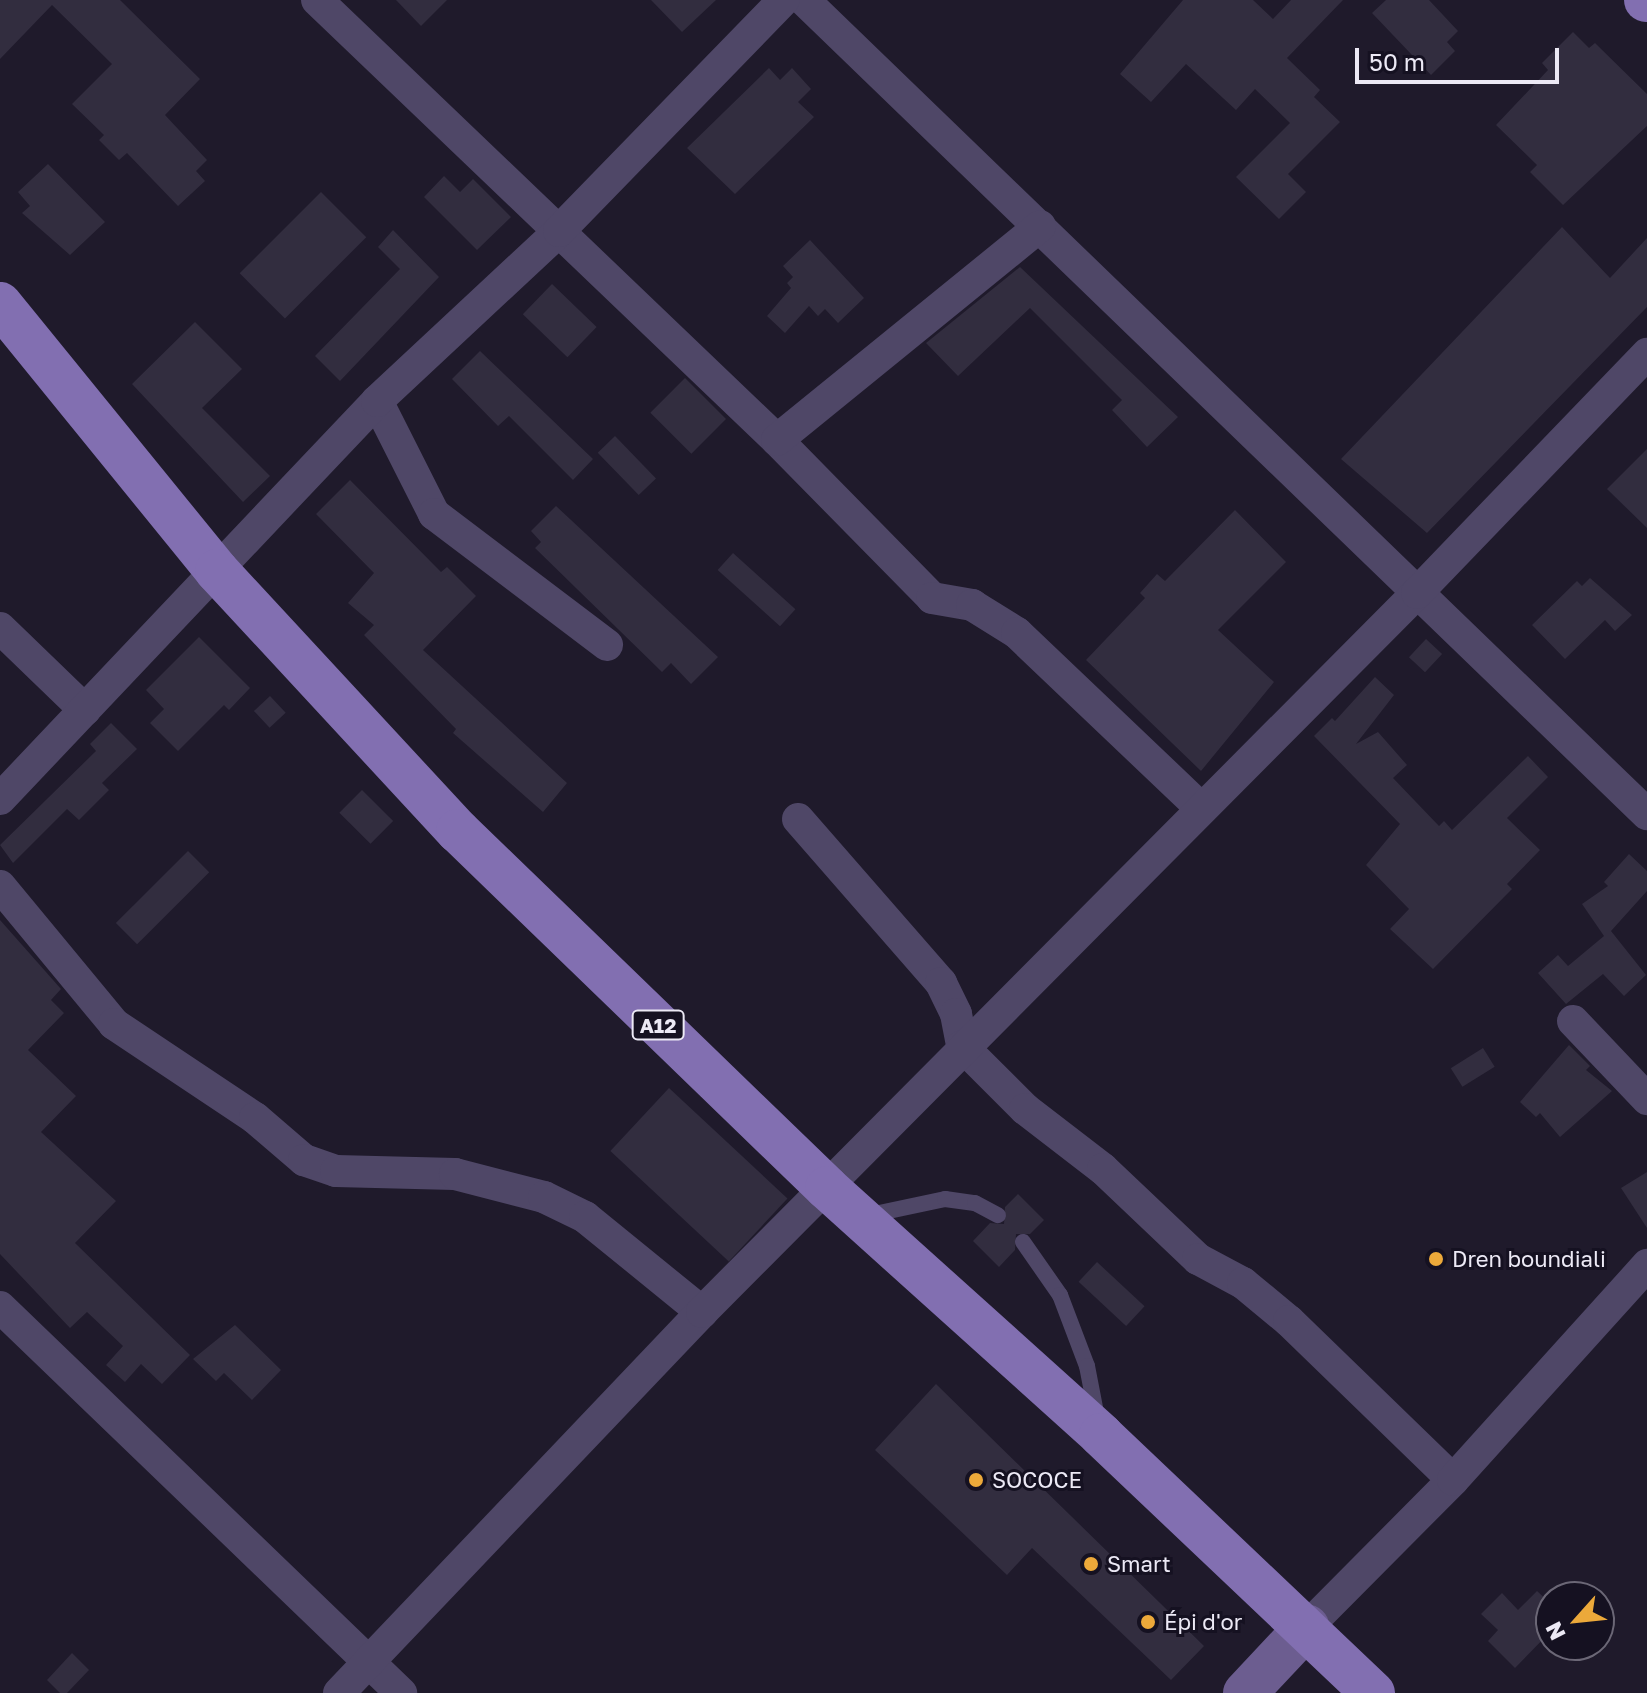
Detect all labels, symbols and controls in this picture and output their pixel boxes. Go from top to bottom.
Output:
scale bar [1359,32,1563,82]
text: 50 m [1369,47,1425,76]
road number: A12 [630,1009,686,1041]
place label: Dren boundiali [1452,1246,1606,1272]
marker: Dren boundiali [1427,1250,1445,1268]
place label: SOCOCE [992,1467,1082,1493]
marker: SOCOCE [967,1471,985,1489]
place label: Smart [1107,1551,1171,1577]
marker: Smart [1082,1555,1100,1573]
north arrow [1535,1581,1615,1661]
place label: Épi d'or [1164,1609,1242,1635]
marker: Épi d'or [1139,1613,1157,1631]
text: N [1539,1618,1571,1645]

